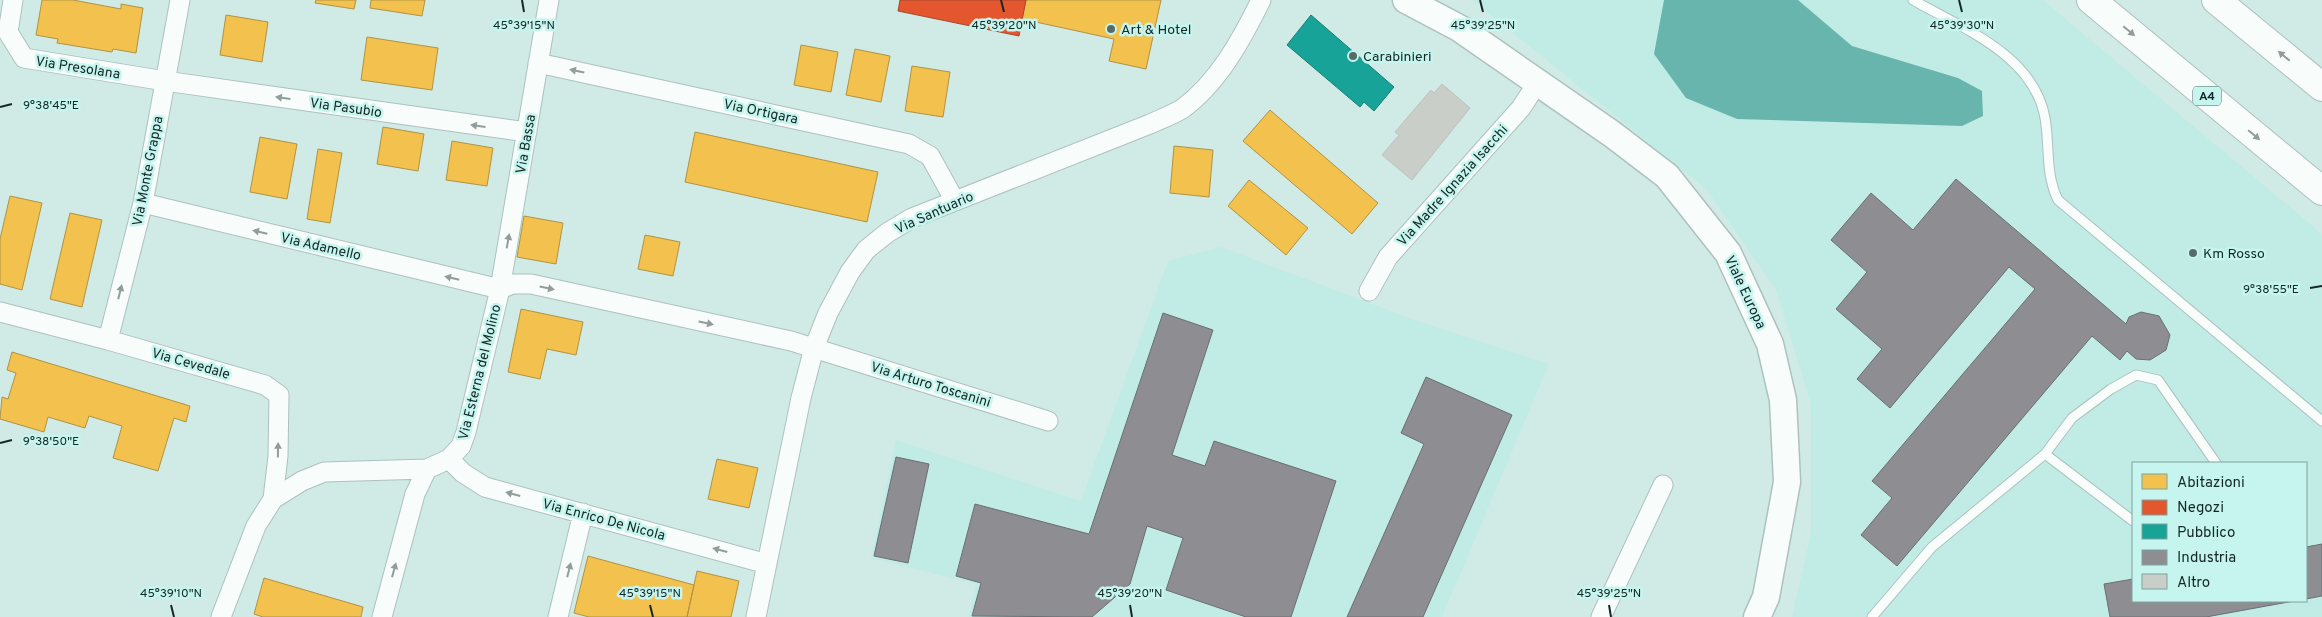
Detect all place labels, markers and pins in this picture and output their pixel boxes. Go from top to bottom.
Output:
place label: Art & Hotel [1121,22,1191,39]
marker: Art & Hotel [1105,23,1117,35]
place label: Carabinieri [1363,49,1432,66]
marker: Carabinieri [1347,50,1359,62]
place label: Km Rosso [2203,246,2265,263]
marker: Km Rosso [2187,247,2199,259]

